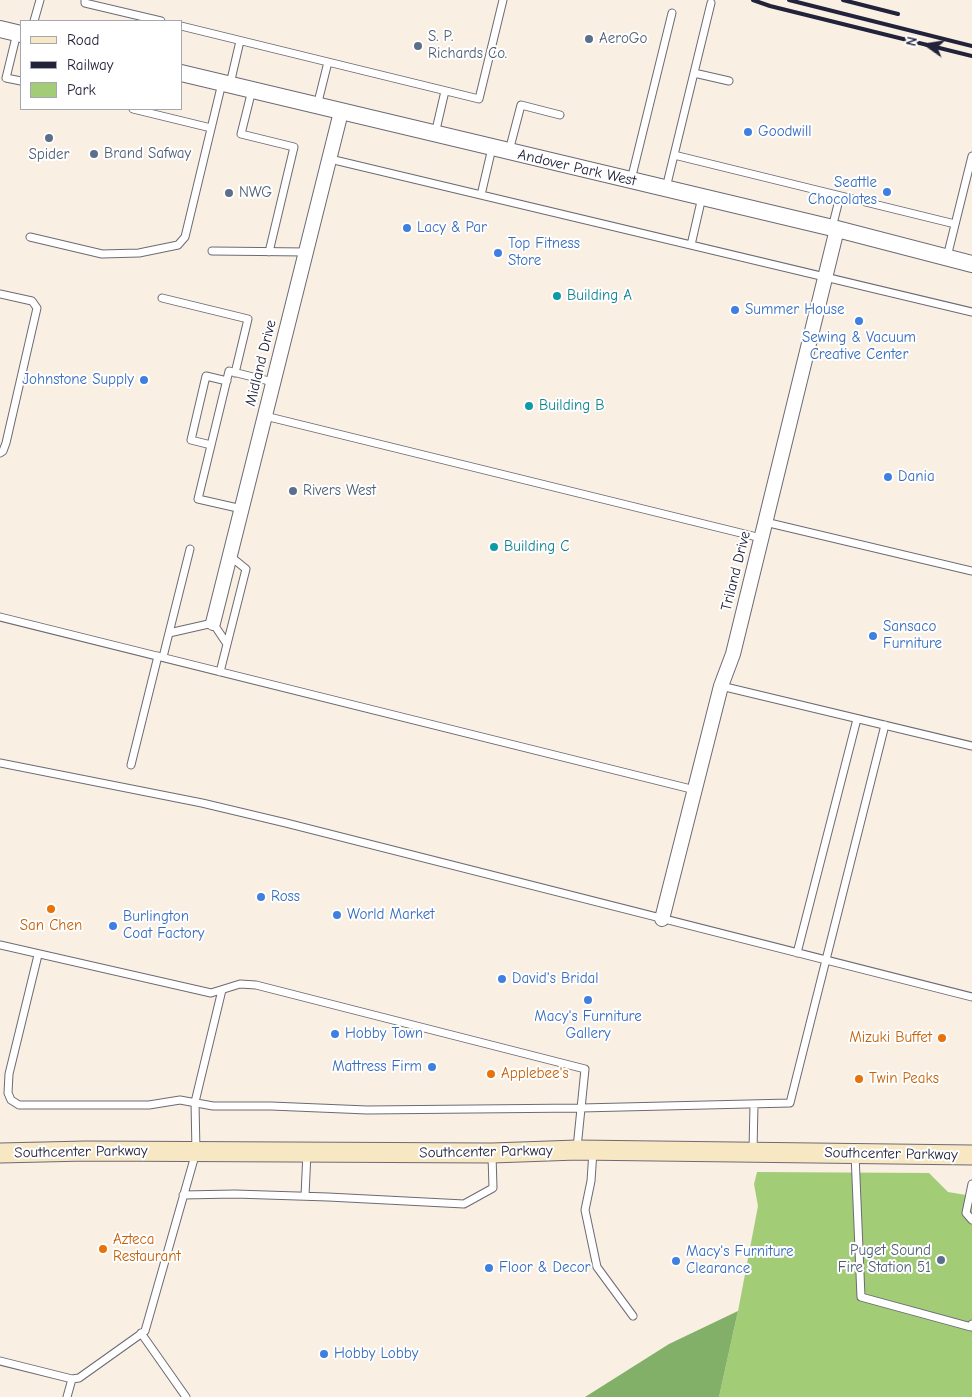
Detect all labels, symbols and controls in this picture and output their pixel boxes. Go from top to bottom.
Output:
legend [20,20,182,110]
north arrow [902,20,952,70]
place label: S. P. Richards Co. [428,28,507,63]
place label: AeroGo [599,30,648,48]
text: Road [67,31,99,49]
marker: AeroGo [583,33,595,45]
text: N [903,35,921,48]
marker: S. P. Richards Co. [412,40,424,52]
text: Railway [67,56,113,74]
text: Park [67,81,96,99]
place label: Goodwill [758,123,812,141]
marker: Goodwill [742,126,754,138]
marker: Spider [43,132,55,144]
place label: Brand Safway [104,145,191,163]
place label: Spider [28,146,70,164]
street label: Andover Park West [516,146,638,190]
marker: Brand Safway [88,148,100,160]
place label: Seattle Chocolates [808,174,877,209]
place label: NWG [239,184,272,202]
marker: Seattle Chocolates [881,186,893,198]
marker: NWG [223,187,235,199]
place label: Lacy & Par [417,219,487,237]
marker: Lacy & Par [401,222,413,234]
place label: Top Fitness Store [508,235,580,270]
marker: Top Fitness Store [492,247,504,259]
place label: Building A [567,287,632,305]
marker: Building A [551,290,563,302]
place label: Summer House [745,301,844,319]
marker: Summer House [729,304,741,316]
marker: Sewing & Vacuum Creative Center [853,315,865,327]
street label: Midland Drive [242,318,280,408]
place label: Sewing & Vacuum Creative Center [802,329,916,364]
place label: Johnstone Supply [22,371,134,389]
marker: Johnstone Supply [138,374,150,386]
place label: Building B [539,397,605,415]
marker: Building B [523,400,535,412]
place label: Dania [898,468,935,486]
marker: Dania [882,471,894,483]
place label: Rivers West [303,482,376,500]
marker: Rivers West [287,485,299,497]
street label: Triland Drive [717,529,755,613]
place label: Building C [504,538,569,556]
marker: Building C [488,541,500,553]
place label: Sansaco Furniture [883,618,942,653]
marker: Sansaco Furniture [867,630,879,642]
place label: Ross [271,888,300,906]
marker: Ross [255,891,267,903]
marker: San Chen [45,903,57,915]
place label: World Market [347,906,435,924]
place label: Burlington Coat Factory [123,908,204,943]
marker: World Market [331,909,343,921]
place label: San Chen [20,917,82,935]
marker: Burlington Coat Factory [107,920,119,932]
place label: David's Bridal [512,970,599,988]
marker: David's Bridal [496,973,508,985]
marker: Macy's Furniture Gallery [582,994,594,1006]
place label: Macy's Furniture Gallery [534,1008,642,1043]
place label: Hobby Town [345,1025,423,1043]
marker: Hobby Town [329,1028,341,1040]
place label: Mizuki Buffet [849,1029,932,1047]
marker: Mizuki Buffet [936,1032,948,1044]
place label: Mattress Firm [332,1058,422,1076]
marker: Mattress Firm [426,1061,438,1073]
place label: Applebee's [501,1065,569,1083]
marker: Applebee's [485,1068,497,1080]
place label: Twin Peaks [869,1070,939,1088]
marker: Twin Peaks [853,1073,865,1085]
street label: Southcenter Parkway [14,1142,148,1162]
street label: Southcenter Parkway [419,1142,553,1162]
street label: Southcenter Parkway [824,1144,958,1164]
place label: Azteca Restaurant [113,1231,181,1266]
place label: Puget Sound Fire Station 51 [838,1242,931,1277]
marker: Azteca Restaurant [97,1243,109,1255]
place label: Macy's Furniture Clearance [686,1243,794,1278]
marker: Puget Sound Fire Station 51 [935,1254,947,1266]
marker: Macy's Furniture Clearance [670,1255,682,1267]
place label: Floor & Decor [499,1259,591,1277]
marker: Floor & Decor [483,1262,495,1274]
place label: Hobby Lobby [334,1345,418,1363]
marker: Hobby Lobby [318,1348,330,1360]

